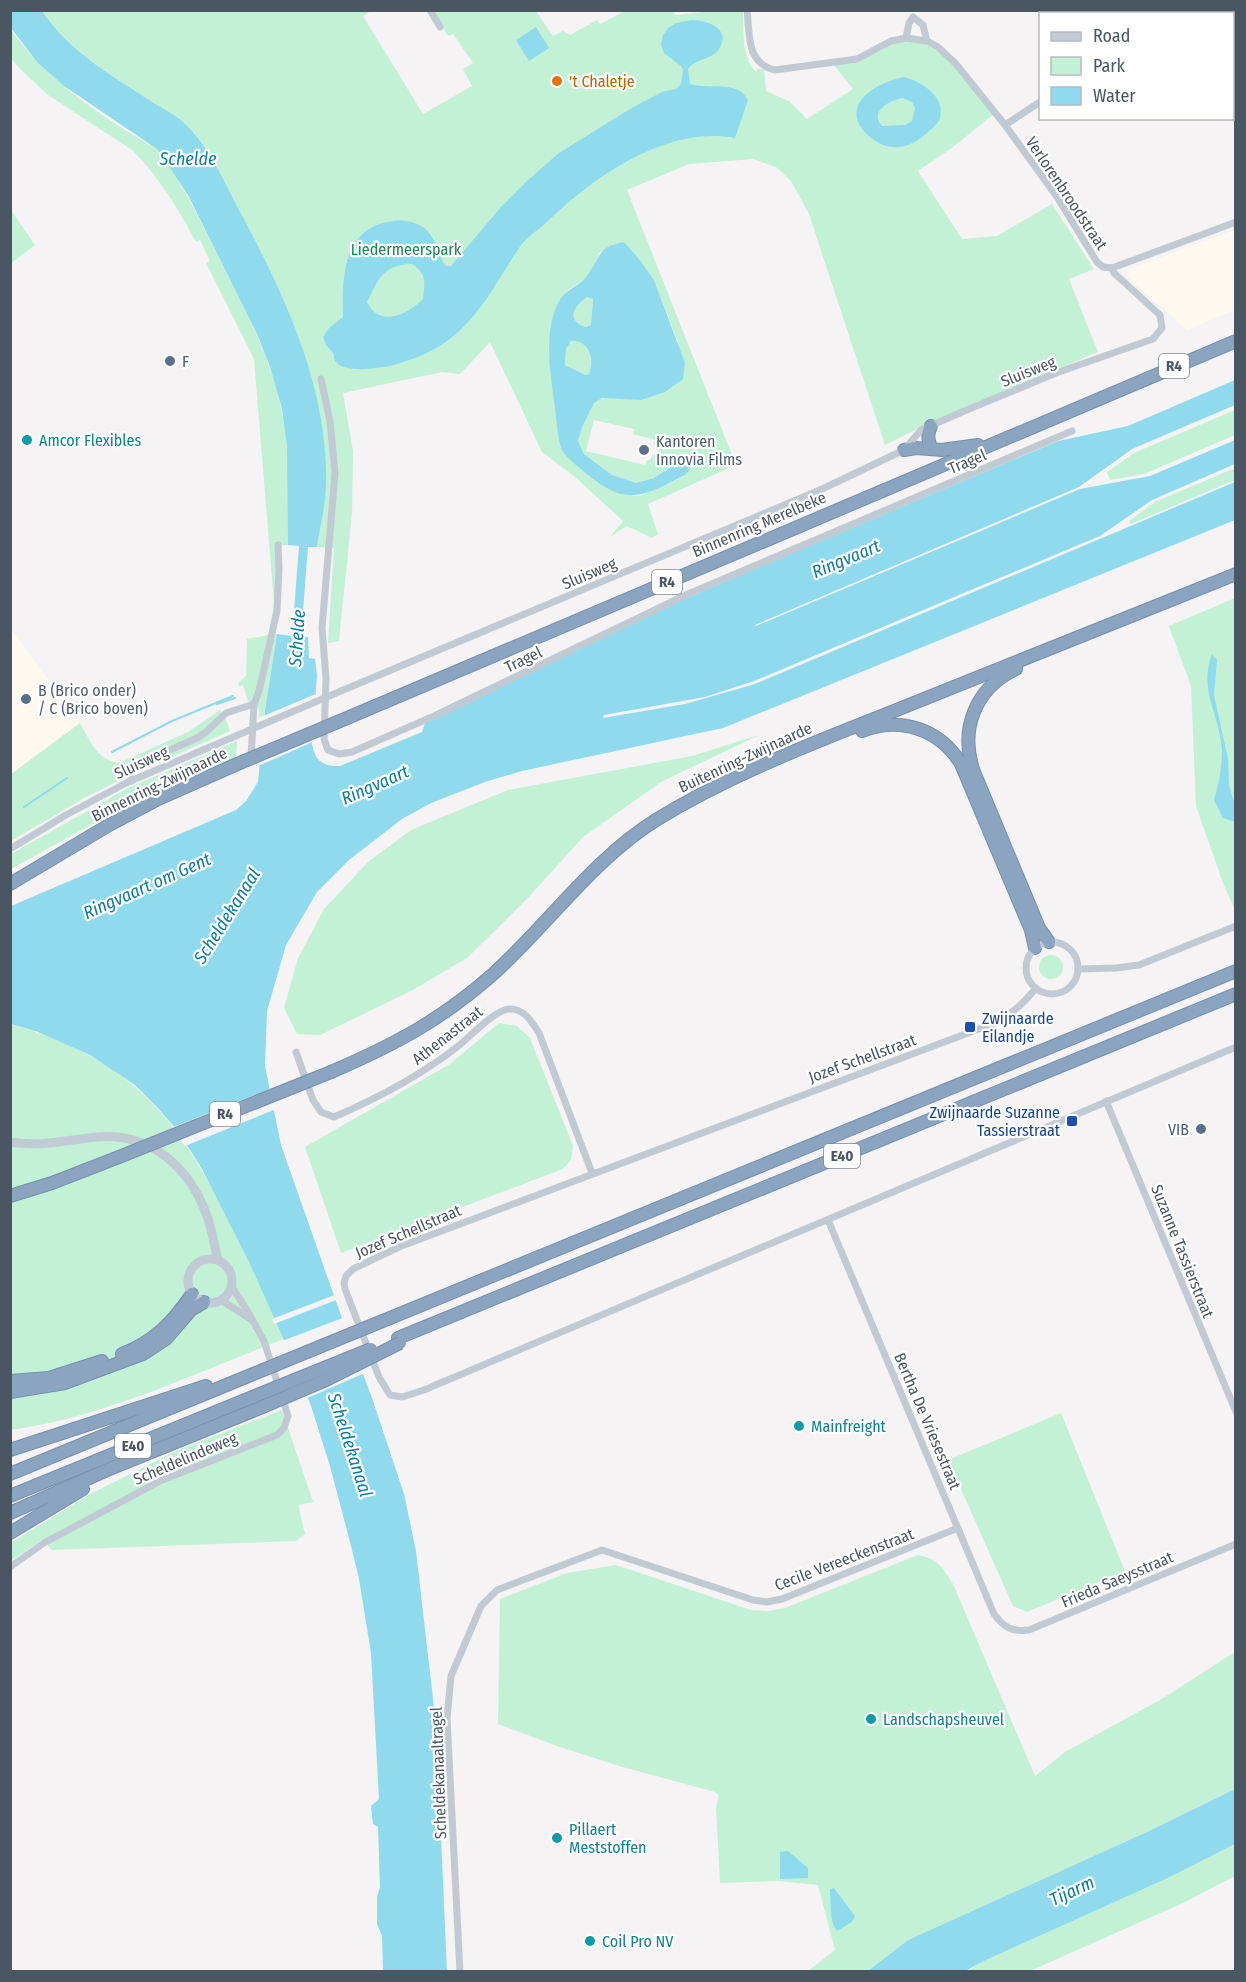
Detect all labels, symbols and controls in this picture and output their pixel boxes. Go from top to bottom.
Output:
legend [1039,12,1234,120]
text: Road [1093,25,1130,47]
text: Park [1093,55,1126,77]
place label: 't Chaletje [569,72,635,91]
marker: 't Chaletje [550,74,564,88]
text: Water [1093,85,1136,107]
street label: Verlorenbroodstraat [1022,133,1112,254]
water label: Schelde [158,148,217,170]
park label: Liedermeerspark [351,240,462,259]
place label: F [182,352,189,371]
street label: Sluisweg [998,352,1059,391]
marker: F [163,354,177,368]
road number: R4 [1159,354,1189,378]
place label: Amcor Flexibles [39,431,141,450]
place label: Kantoren Innovia Films [656,432,742,469]
marker: Amcor Flexibles [20,433,34,447]
marker: Kantoren Innovia Films [637,443,651,457]
street label: Tragel [945,445,989,478]
street label: Binnenring Merelbeke [689,488,829,561]
water label: Ringvaart [809,535,883,583]
street label: Sluisweg [559,553,620,593]
road number: R4 [652,570,682,594]
water label: Schelde [284,608,310,668]
street label: Tragel [501,642,545,677]
place label: B (Brico onder) / C (Brico boven) [38,681,148,718]
marker: B (Brico onder) / C (Brico boven) [19,692,33,706]
street label: Buitenring-Zwijnaarde [676,718,815,797]
street label: Sluisweg [111,742,172,783]
street label: Binnenring-Zwijnaarde [88,743,230,826]
water label: Ringvaart [338,760,412,810]
water label: Ringvaart om Gent [80,848,214,924]
water label: Scheldekanaal [188,864,265,969]
street label: Athenastraat [408,1002,487,1069]
place label: Zwijnaarde Eilandje [982,1009,1054,1046]
marker: Zwijnaarde Eilandje [963,1020,977,1034]
street label: Jozef Schellstraat [806,1030,919,1087]
road number: R4 [210,1102,240,1126]
place label: Zwijnaarde Suzanne Tassierstraat [930,1103,1061,1140]
marker: Zwijnaarde Suzanne Tassierstraat [1065,1114,1079,1128]
place label: VIB [1168,1120,1189,1139]
marker: VIB [1194,1122,1208,1136]
road number: E40 [824,1144,860,1168]
street label: Suzanne Tassierstraat [1147,1182,1218,1321]
street label: Jozef Schellstraat [352,1200,465,1262]
street label: Bertha De Vriesestraat [890,1350,965,1493]
water label: Scheldekanaal [323,1389,377,1500]
place label: Mainfreight [811,1417,887,1436]
marker: Mainfreight [792,1419,806,1433]
street label: Scheldelindeweg [130,1428,240,1489]
road number: E40 [115,1434,151,1458]
street label: Cecile Vereeckenstraat [772,1524,917,1595]
street label: Frieda Saeysstraat [1059,1547,1177,1612]
street label: Scheldekanaaltragel [427,1707,450,1839]
place label: Landschapsheuvel [883,1710,1004,1729]
marker: Landschapsheuvel [864,1712,878,1726]
place label: Pillaert Meststoffen [569,1820,647,1857]
marker: Pillaert Meststoffen [550,1831,564,1845]
water label: Tijarm [1046,1871,1098,1911]
place label: Coil Pro NV [602,1932,674,1951]
marker: Coil Pro NV [583,1934,597,1948]

